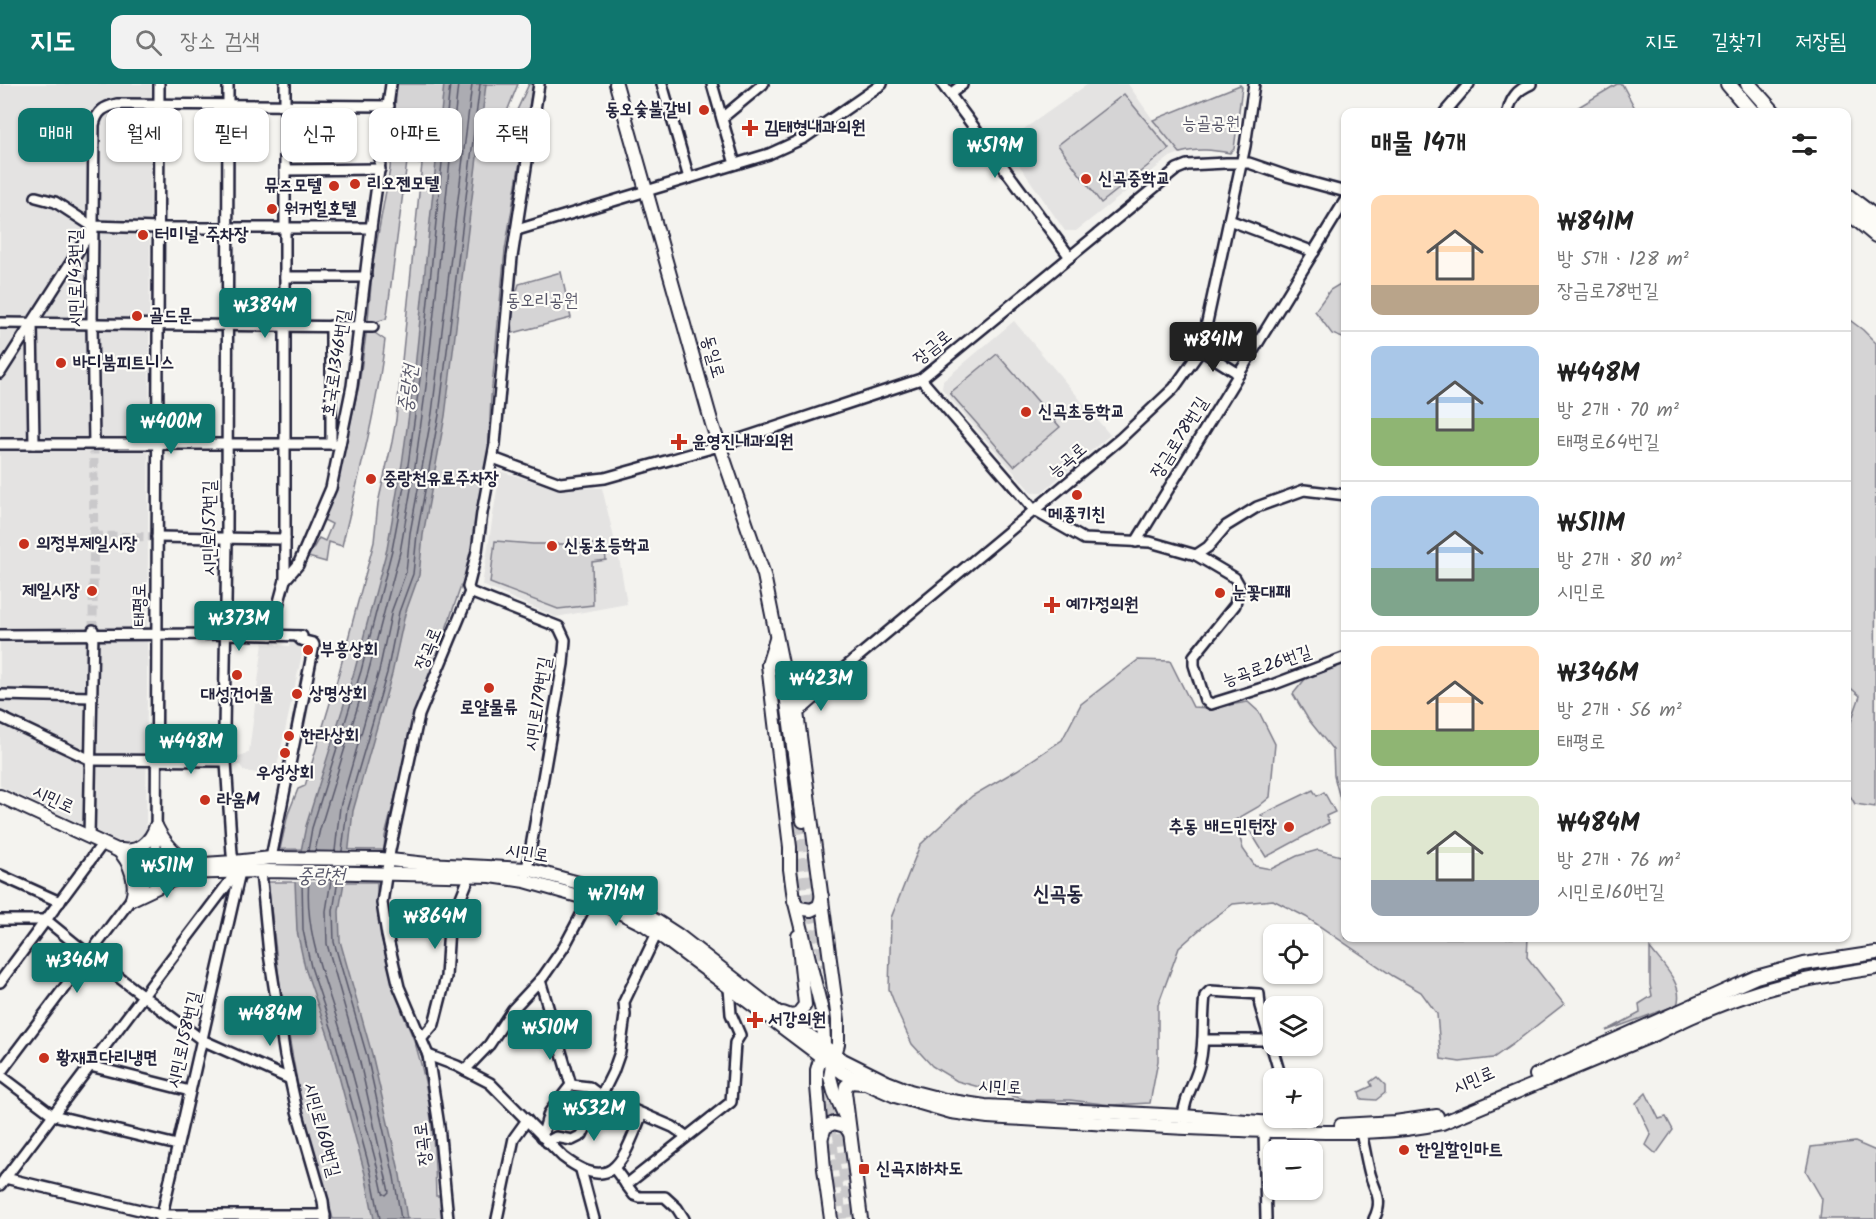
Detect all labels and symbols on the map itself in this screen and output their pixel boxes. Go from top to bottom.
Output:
place label: 동오숯불갈비 [605,96,692,125]
marker: 동오숯불갈비 [697,103,711,117]
park label: 능골공원 [1182,110,1240,139]
place label: 김태형내과의원 [764,114,865,143]
marker: 김태형내과의원 [741,119,759,137]
pin: ₩519M [953,128,1037,179]
place label: 신곡중학교 [1098,165,1170,194]
place label: 리오젠모텔 [367,170,440,199]
place label: 뮤즈모텔 [264,172,323,201]
marker: 신곡중학교 [1079,172,1093,186]
marker: 리오젠모텔 [348,177,362,191]
marker: 뮤즈모텔 [327,179,341,193]
place label: 워커힐호텔 [284,195,357,224]
marker: 워커힐호텔 [265,202,279,216]
place label: 터미널 주차장 [155,221,249,250]
street label: 시민로143번길 [62,228,91,327]
marker: 터미널 주차장 [136,228,150,242]
park label: 동오리공원 [506,287,578,316]
pin: ₩384M [223,288,307,339]
place label: 골드문 [149,302,192,331]
street label: 호국로1346번길 [314,307,360,419]
marker: 골드문 [130,309,144,323]
pin: ₩841M [1171,322,1255,373]
street label: 장금로 [907,323,959,373]
street label: 동일로 [692,332,732,382]
place label: 바디붐피트니스 [73,349,174,378]
marker: 바디붐피트니스 [54,356,68,370]
water label: 중랑천 [390,361,428,415]
street label: 장금로78번길 [1143,391,1217,485]
place label: 신곡초등학교 [1038,398,1125,427]
pin: ₩400M [129,404,213,455]
marker: 신곡초등학교 [1019,405,1033,419]
place label: 윤영진내과의원 [692,428,793,457]
marker: 윤영진내과의원 [670,433,688,451]
street label: 능곡로 [1042,436,1094,486]
place label: 중랑천유료주차장 [383,465,499,494]
marker: 중랑천유료주차장 [364,472,378,486]
street label: 시민로157번길 [196,479,225,576]
marker: 메종키친 [1070,488,1084,502]
place label: 메종키친 [1048,501,1106,530]
place label: 의정부제일시장 [36,530,138,559]
place label: 신동초등학교 [564,532,651,561]
marker: 의정부제일시장 [17,537,31,551]
marker: 신동초등학교 [545,539,559,553]
place label: 제일시장 [22,577,81,606]
place label: 눈꽃대패 [1232,579,1290,608]
street label: 태평로 [126,583,155,627]
marker: 제일시장 [85,584,99,598]
marker: 눈꽃대패 [1213,586,1227,600]
place label: 예가정의원 [1066,591,1138,620]
marker: 예가정의원 [1043,596,1061,614]
pin: ₩373M [197,601,281,652]
street label: 장곡로 [407,623,451,675]
place label: 부흥상회 [320,636,378,665]
street label: 능곡로26번길 [1218,638,1316,696]
marker: 부흥상회 [301,643,315,657]
street label: 시민로179번길 [517,654,561,753]
pin: ₩423M [779,661,863,712]
marker: 대성건어물 [230,668,244,682]
place label: 상명상회 [309,680,367,709]
place label: 대성건어물 [201,681,273,710]
marker: 로얄물류 [482,681,496,695]
marker: 상명상회 [290,687,304,701]
place label: 로얄물류 [460,694,518,723]
place label: 한라상회 [300,722,359,751]
pin: ₩448M [149,724,233,775]
marker: 한라상회 [282,729,296,743]
marker: 우성상회 [278,746,292,760]
place label: 우성상회 [256,759,314,788]
street label: 시민로 [27,778,79,822]
place label: 라움M [217,786,260,815]
marker: 라움M [198,793,212,807]
place label: 추동 배드민턴장 [1169,813,1278,842]
marker: 추동 배드민턴장 [1282,820,1296,834]
street label: 시민로 [503,836,551,872]
pin: ₩511M [125,848,209,899]
water label: 중랑천 [297,861,347,893]
pin: ₩714M [574,876,658,927]
district label: 신곡동 [1033,878,1083,911]
pin: ₩864M [393,899,477,950]
pin: ₩346M [35,943,119,994]
street label: 시민로158번길 [160,988,210,1091]
pin: ₩484M [228,996,312,1047]
place label: 서강의원 [768,1006,826,1035]
pin: ₩510M [508,1010,592,1061]
marker: 서강의원 [746,1011,764,1029]
place label: 황재코다리냉면 [56,1044,157,1073]
marker: 황재코다리냉면 [37,1051,51,1065]
street label: 시민로 [1448,1059,1500,1103]
street label: 시민로 [978,1072,1022,1104]
street label: 시민로160번길 [294,1079,348,1181]
pin: ₩532M [552,1091,636,1142]
street label: 장곡로 [407,1121,441,1167]
place label: 한일할인마트 [1415,1136,1503,1165]
marker: 한일할인마트 [1397,1143,1411,1157]
place label: 신곡지하차도 [876,1155,963,1184]
marker: 신곡지하차도 [857,1162,871,1176]

